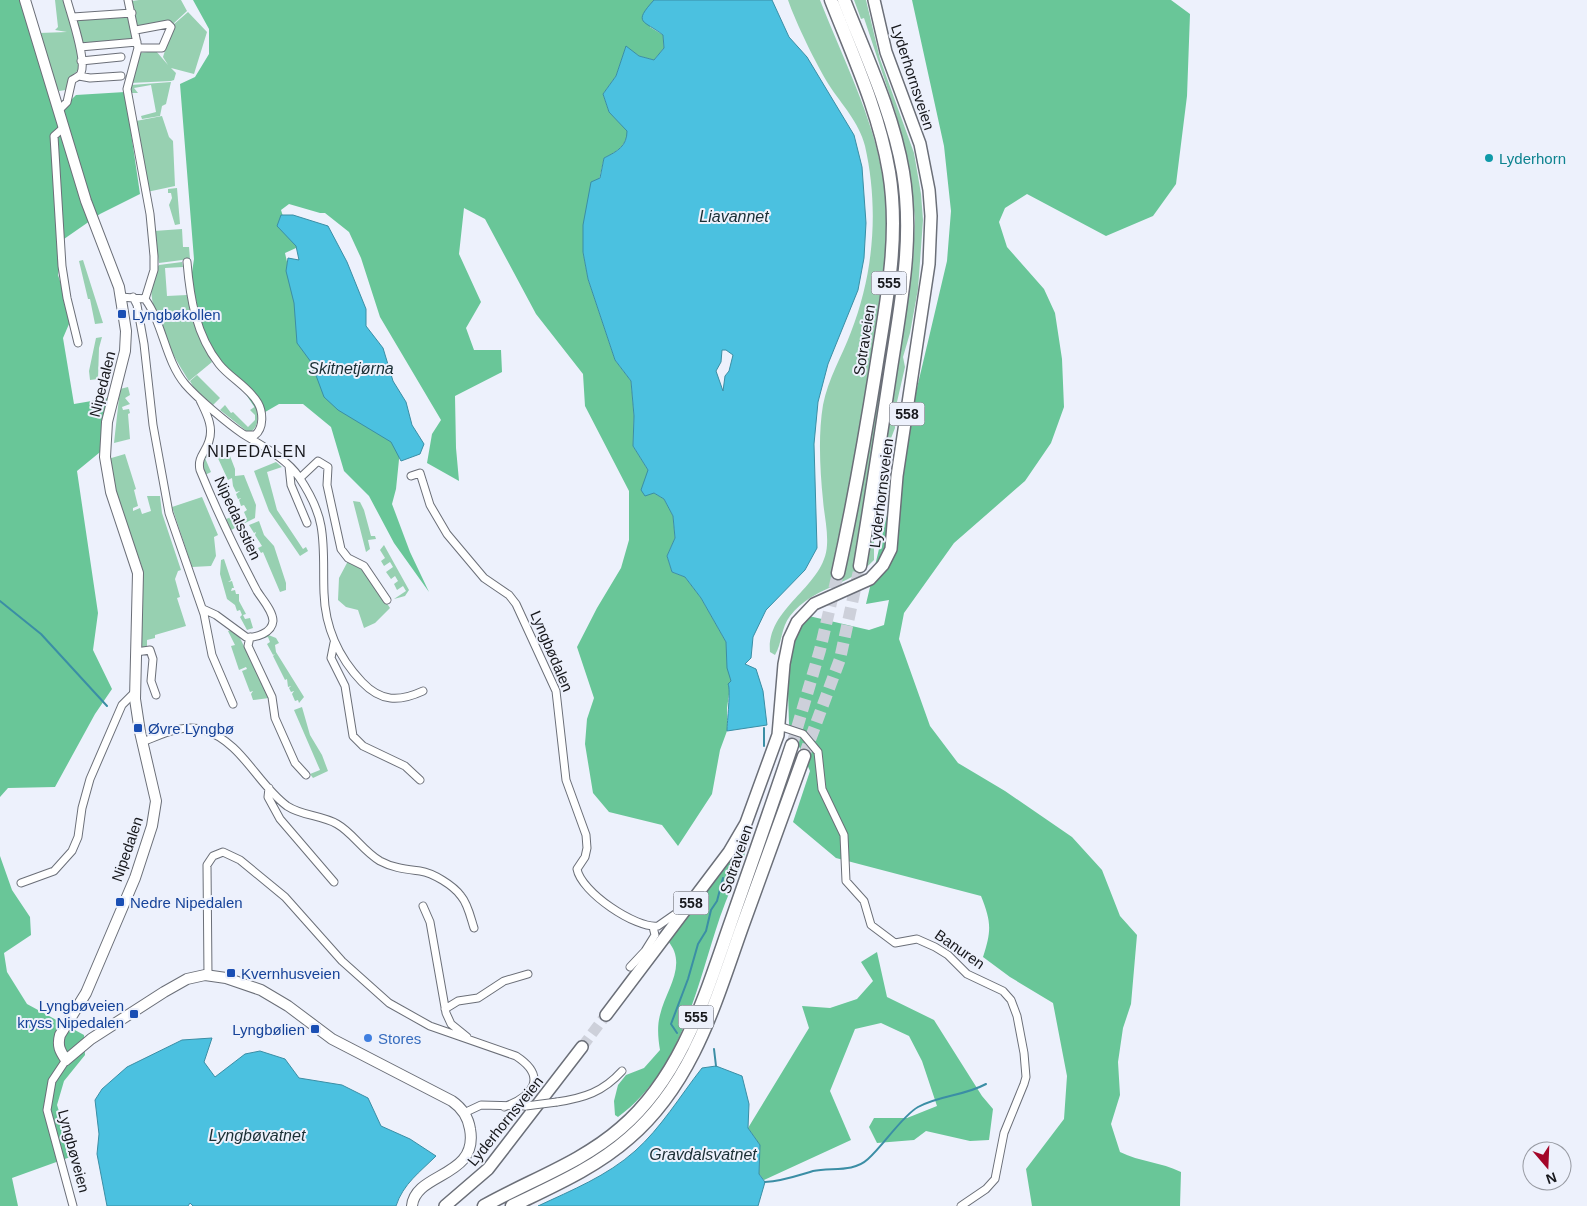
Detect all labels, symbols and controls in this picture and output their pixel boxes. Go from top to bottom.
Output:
street label: Lyderhornsveien [888,22,938,132]
place label: Lyderhorn [1499,150,1566,167]
marker: Lyderhorn [1483,152,1495,164]
water label: Liavannet [699,208,769,225]
road number: 555 [872,272,906,294]
street label: Sotraveien [850,303,878,377]
place label: Lyngbøkollen [132,306,221,323]
marker: Lyngbøkollen [116,308,128,320]
street label: Nipedalen [86,349,118,419]
water label: Skitnetjørna [308,360,394,377]
road number: 558 [890,402,924,426]
street label: Lyderhornsveien [866,437,896,549]
district label: NIPEDALEN [207,443,307,460]
street label: Nipedalsstien [211,474,265,562]
street label: Lyngbødalen [527,608,577,694]
place label: Øvre Lyngbø [148,720,234,737]
marker: Øvre Lyngbø [132,722,144,734]
street label: Nipedalen [108,814,146,884]
street label: Sotraveien [716,822,756,896]
road number: 558 [674,891,708,914]
place label: Nedre Nipedalen [130,894,243,911]
marker: Nedre Nipedalen [114,896,126,908]
street label: Banuren [932,926,988,972]
place label: Kvernhusveien [241,965,340,982]
marker: Kvernhusveien [225,967,237,979]
place label: Lyngbøveien kryss Nipedalen [17,997,124,1031]
road number: 555 [678,1006,714,1028]
marker: Lyngbøveien kryss Nipedalen [128,1008,140,1020]
place label: Lyngbølien [232,1021,305,1038]
marker: Lyngbølien [309,1023,321,1035]
place label: Stores [378,1030,421,1047]
marker: Stores [362,1032,374,1044]
street label: Lyderhornsveien [464,1073,546,1169]
street label: Lyngbøveien [55,1108,93,1194]
water label: Lyngbøvatnet [209,1127,306,1144]
north arrow [1522,1141,1572,1191]
water label: Gravdalsvatnet [649,1146,757,1163]
text: N [1544,1169,1559,1188]

